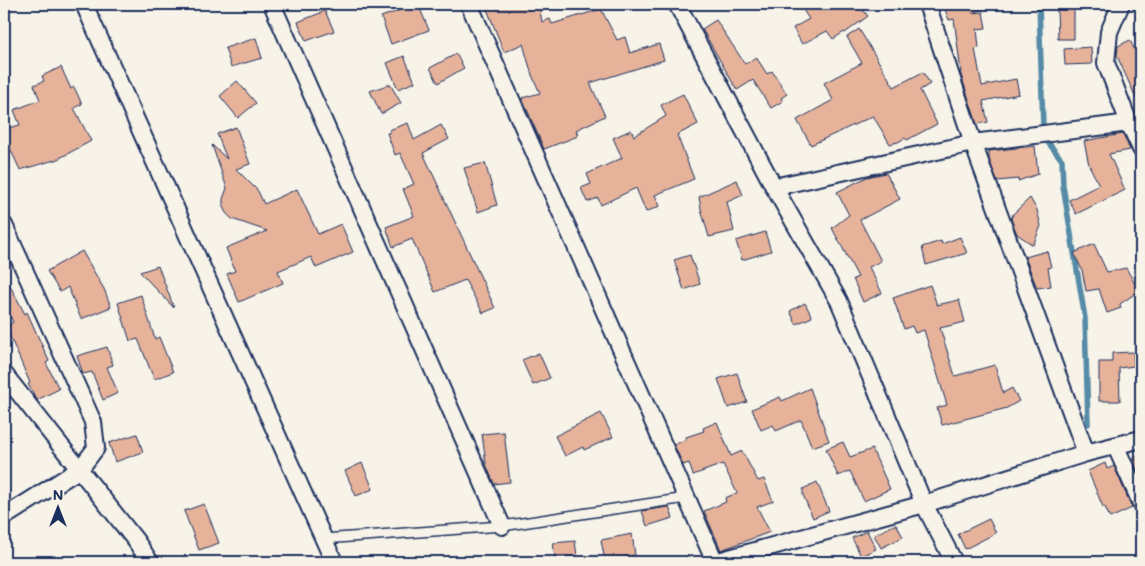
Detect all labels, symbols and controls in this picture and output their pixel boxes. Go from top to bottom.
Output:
north arrow [32,484,82,534]
text: N [53,485,63,504]

